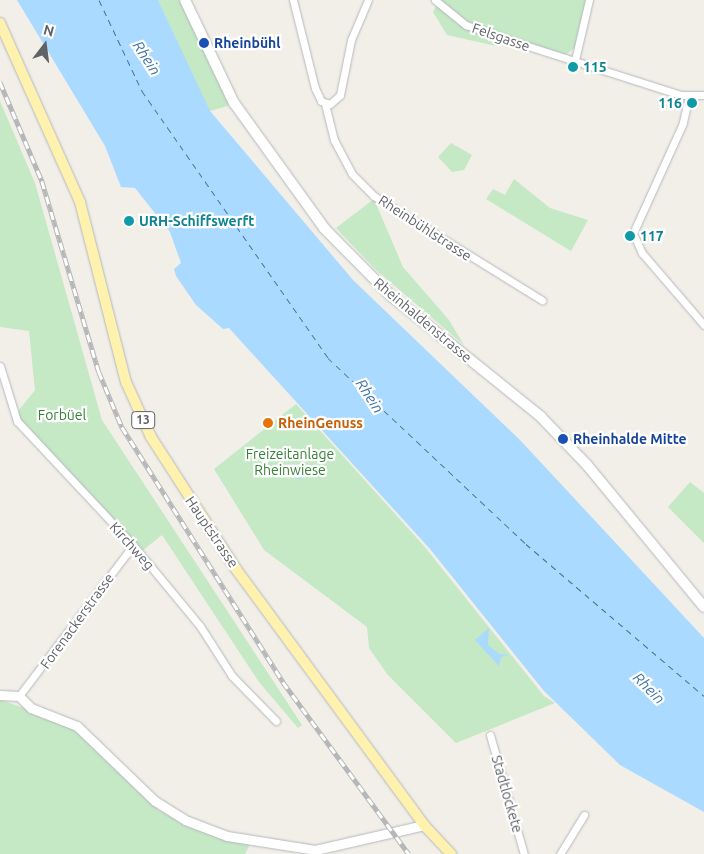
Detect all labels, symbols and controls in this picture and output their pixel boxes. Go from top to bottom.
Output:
street label: Felsgasse [470,19,532,55]
north arrow [20,20,70,70]
text: N [42,21,56,40]
place label: Rheinbühl [214,35,281,51]
marker: Rheinbühl [198,37,210,49]
water label: Rhein [129,38,165,78]
place label: 115 [583,59,607,75]
marker: 115 [567,61,579,73]
place label: 116 [658,95,682,111]
marker: 116 [686,97,698,109]
street label: Rheinbühlstrasse [375,192,475,264]
place label: URH-Schiffswerft [139,213,254,229]
marker: URH-Schiffswerft [123,215,135,227]
place label: 117 [640,228,664,244]
marker: 117 [624,230,636,242]
street label: Rheinhaldenstrasse [371,274,475,366]
water label: Rhein [352,376,388,416]
park label: Forbüel [38,407,86,423]
road number: 13 [130,410,156,430]
place label: RheinGenuss [278,415,363,431]
marker: RheinGenuss [262,417,274,429]
place label: Rheinhalde Mitte [573,431,687,447]
marker: Rheinhalde Mitte [557,433,569,445]
park label: Freizeitanlage Rheinwiese [246,446,334,478]
street label: Hauptstrasse [182,493,242,571]
street label: Kirchweg [106,519,158,573]
street label: Forenackerstrasse [37,570,117,672]
water label: Rhein [629,668,669,708]
street label: Stadtlockete [488,753,526,835]

